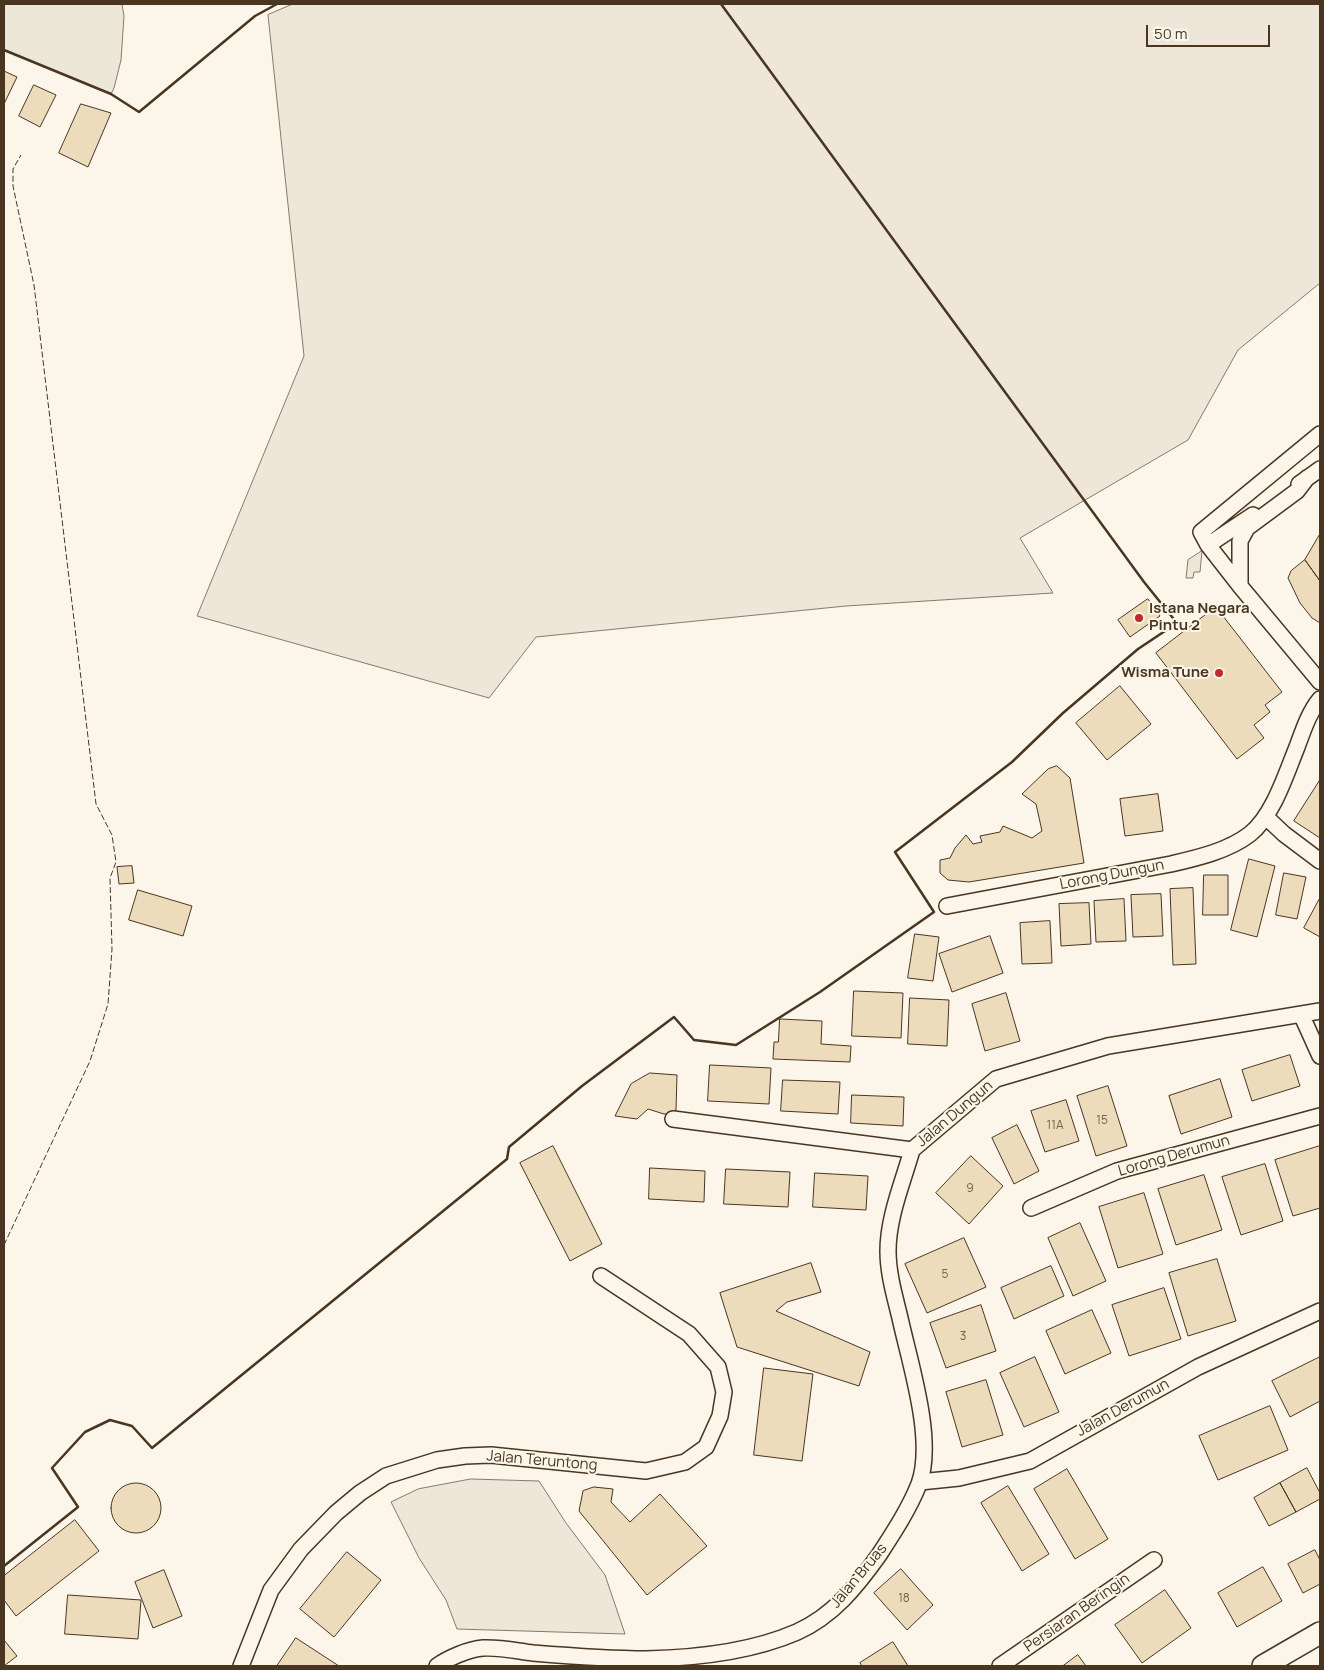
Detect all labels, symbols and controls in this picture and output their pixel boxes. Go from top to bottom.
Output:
scale bar [1149,15,1273,47]
text: 50 m [1154,23,1188,44]
place label: Istana Negara Pintu 2 [1149,600,1250,635]
marker: Istana Negara Pintu 2 [1133,612,1145,624]
place label: Wisma Tune [1121,664,1209,682]
marker: Wisma Tune [1213,667,1225,679]
street label: Lorong Dungun [1058,856,1166,894]
street label: Jalan Dungun [913,1077,997,1151]
house number: 15 [1096,1114,1108,1128]
house number: 11A [1047,1119,1063,1133]
street label: Lorong Derumun [1116,1131,1232,1181]
house number: 9 [966,1182,974,1196]
house number: 5 [942,1268,948,1282]
house number: 3 [960,1330,966,1344]
street label: Jalan Derumun [1074,1375,1172,1441]
street label: Jalan Teruntong [486,1447,598,1475]
street label: Jalan Bruas [827,1540,891,1612]
street label: Persiaran Beringin [1021,1570,1133,1656]
house number: 18 [898,1592,910,1606]

